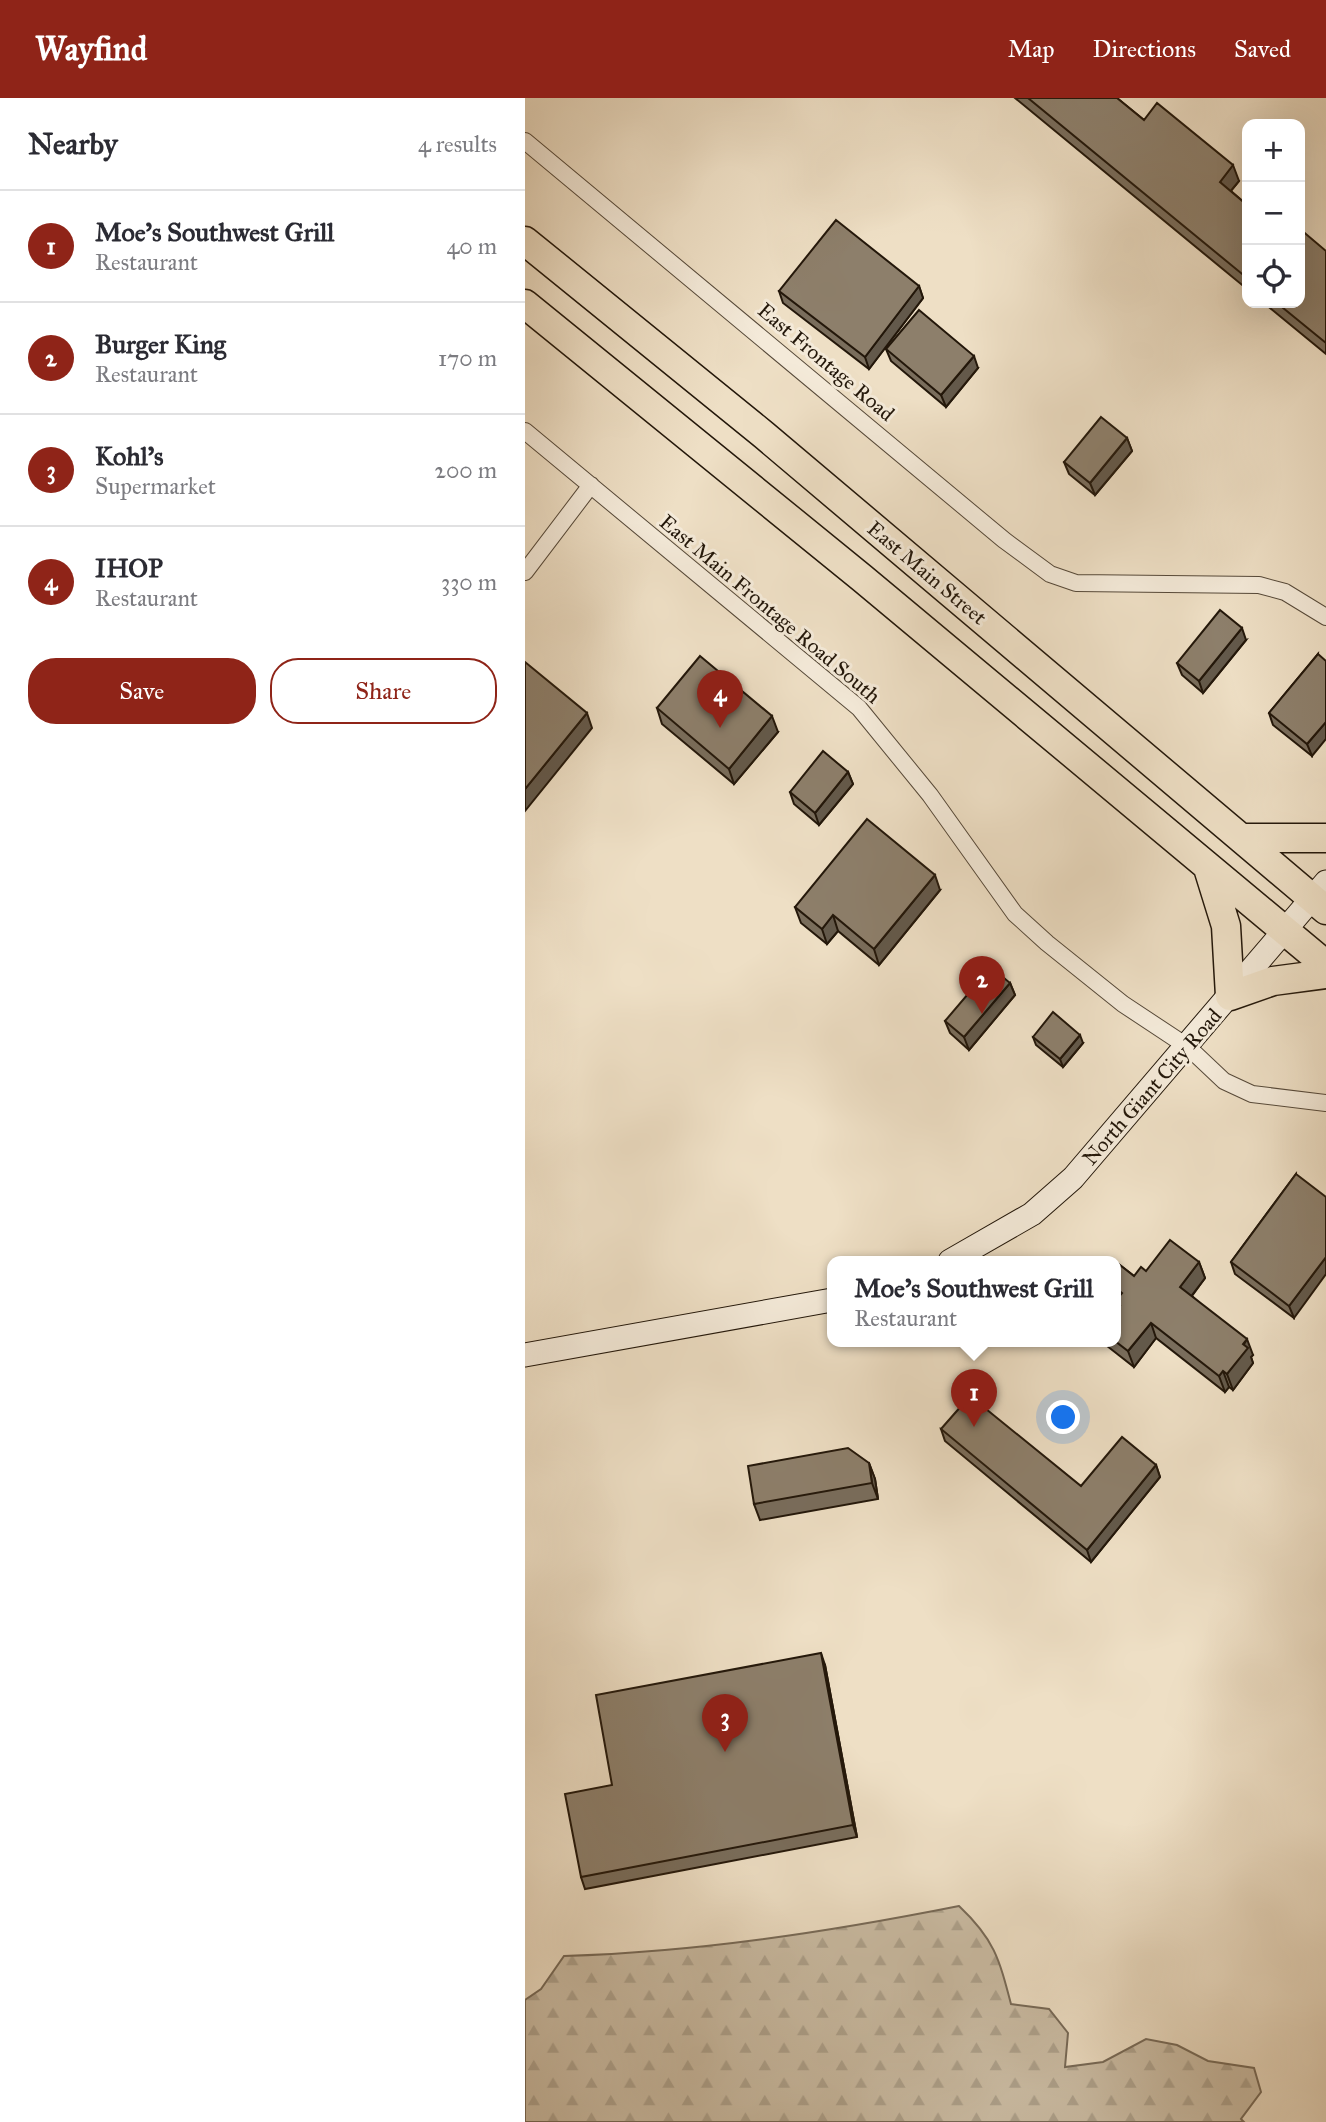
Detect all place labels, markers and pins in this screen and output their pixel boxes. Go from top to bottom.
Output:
pin: 4 [697,670,743,728]
pin: 2 [959,956,1005,1014]
pin: 1 [951,1369,997,1427]
pin: 3 [702,1694,748,1752]

